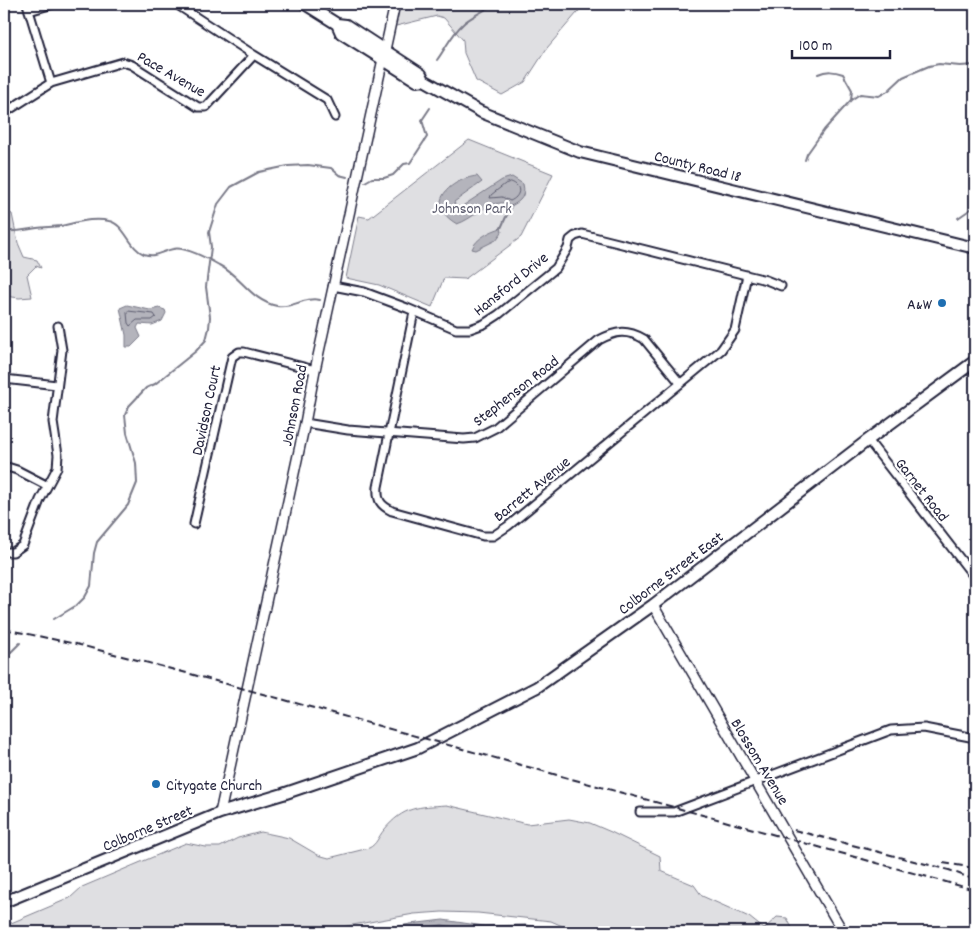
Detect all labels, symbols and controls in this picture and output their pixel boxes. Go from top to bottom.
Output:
scale bar [792,28,889,60]
text: 100 m [799,36,832,58]
street label: Pace Avenue [132,46,209,104]
street label: County Road 18 [651,146,743,189]
park label: Johnson Park [432,198,512,221]
street label: Hansford Drive [469,248,554,322]
place label: A&W [907,294,933,317]
marker: A&W [936,297,948,309]
street label: Stephenson Road [468,351,565,433]
street label: Davidson Court [187,363,228,458]
street label: Johnson Road [276,363,315,448]
street label: Barrett Avenue [489,452,576,528]
street label: Garnet Road [889,454,953,527]
street label: Colborne Street East [614,527,729,621]
street label: Blossom Avenue [724,715,794,810]
place label: Citygate Church [166,775,262,798]
marker: Citygate Church [150,778,162,790]
street label: Colborne Street [99,800,197,859]

